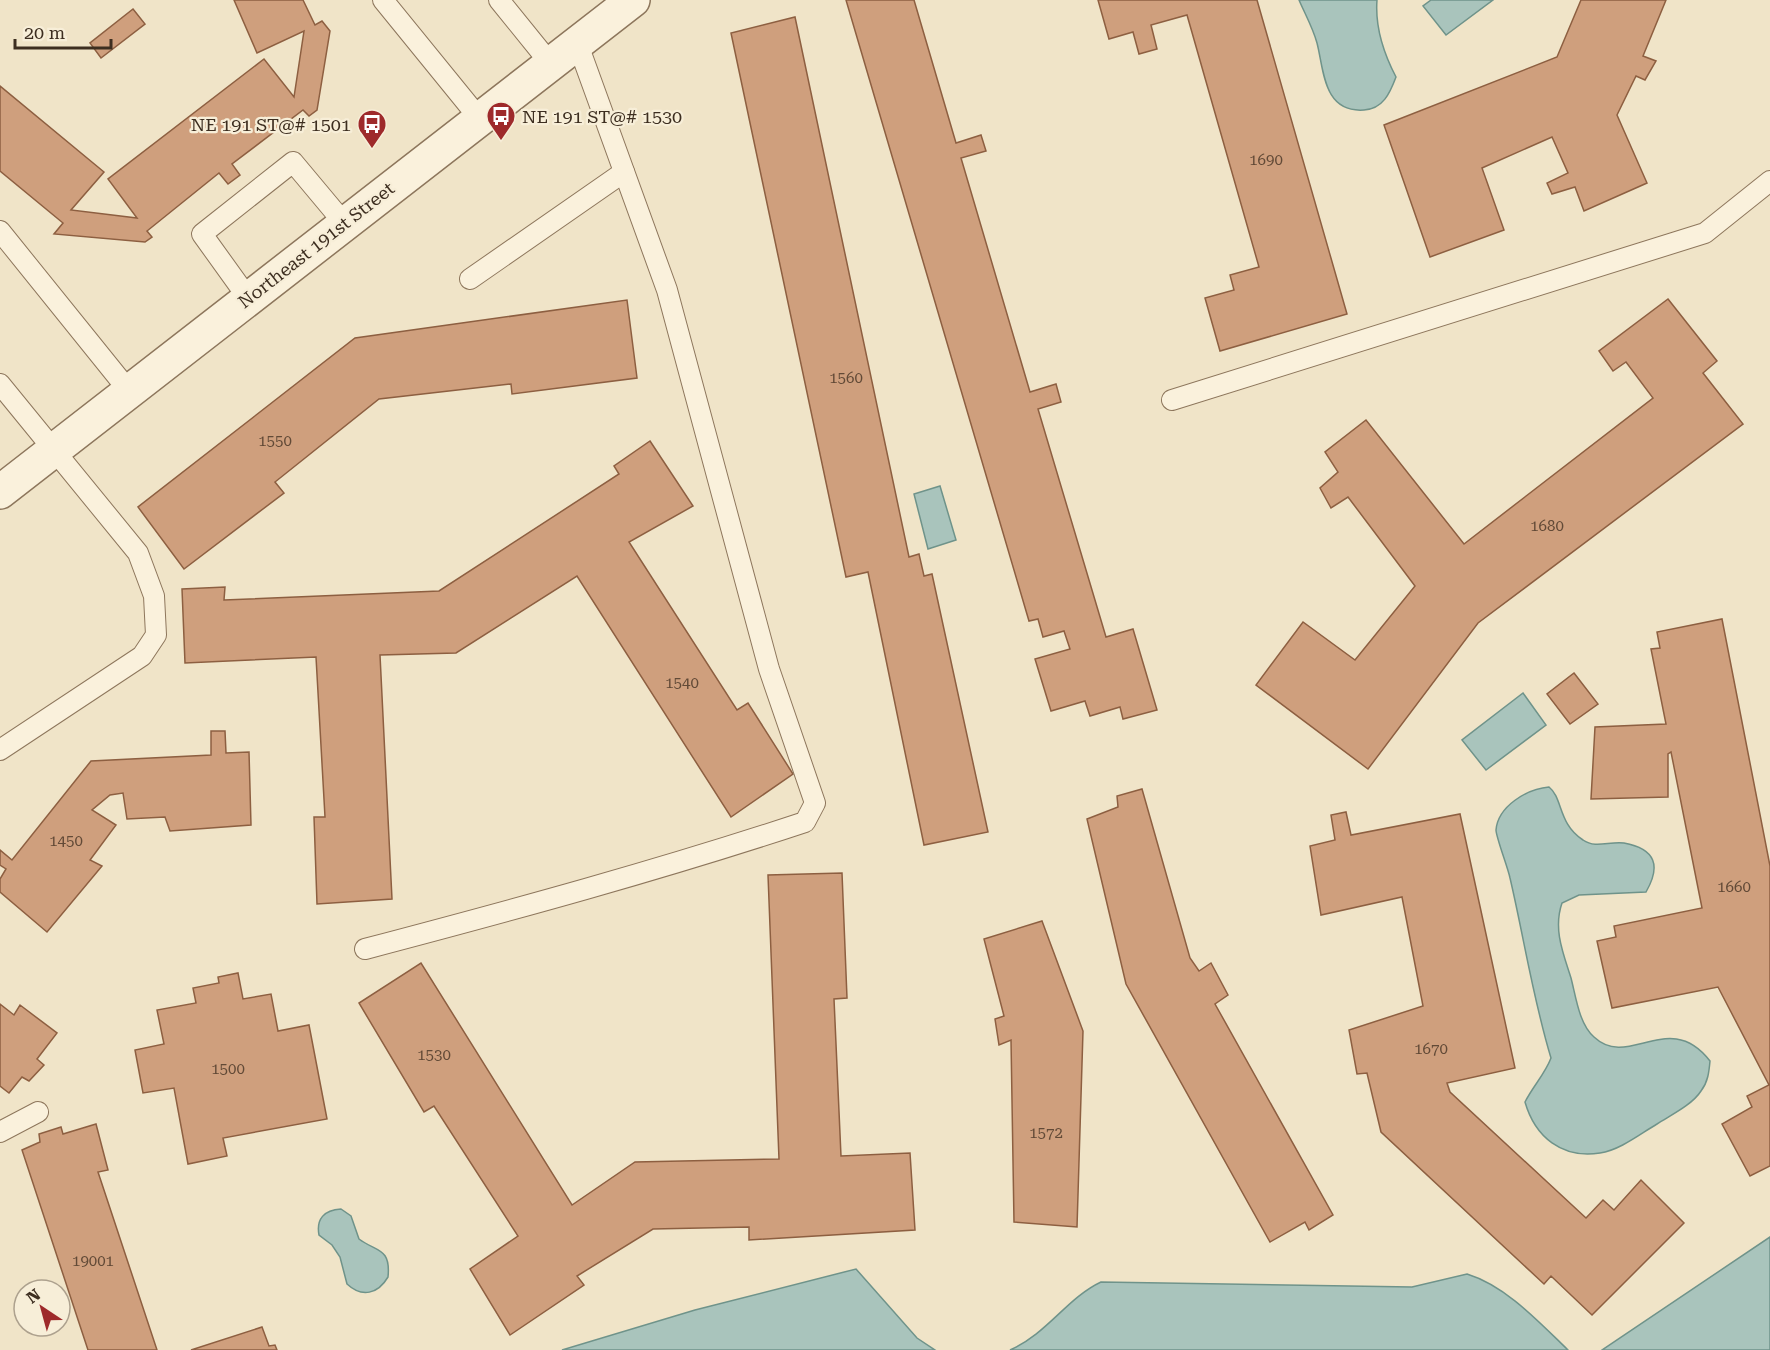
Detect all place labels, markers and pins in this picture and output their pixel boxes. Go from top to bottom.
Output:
bus stop icon: NE 191 ST@# 1530 [485,100,517,142]
place label: NE 191 ST@# 1530 [522,106,682,127]
bus stop icon: NE 191 ST@# 1501 [356,108,388,150]
place label: NE 191 ST@# 1501 [191,114,351,135]

